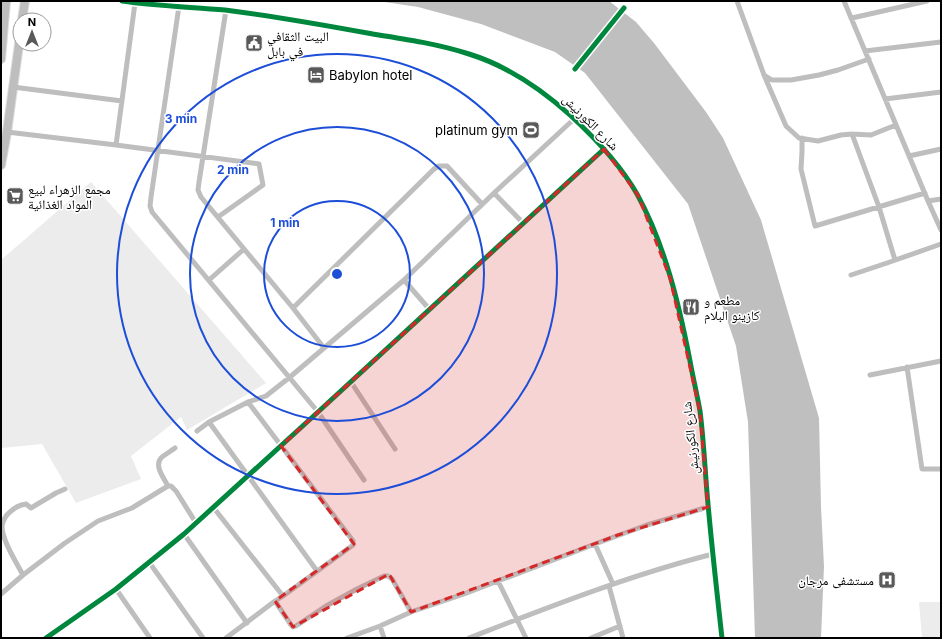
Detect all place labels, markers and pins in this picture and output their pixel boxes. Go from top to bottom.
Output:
place label: البيت الثقافي في بابل [267,28,329,62]
public building icon: البيت الثقافي في بابل [244,33,264,53]
hotel icon: Babylon hotel [306,65,326,85]
place label: Babylon hotel [329,67,413,83]
sports icon: platinum gym [521,120,541,140]
place label: platinum gym [435,122,518,138]
place label: مجمع الزهراء لبيع المواد الغذائية [28,181,111,213]
supermarket icon: مجمع الزهراء لبيع المواد الغذائية [5,186,25,206]
centre of rings [330,267,344,281]
place label: مطعم و كازينو البلام [704,292,760,324]
restaurant icon: مطعم و كازينو البلام [681,297,701,317]
hospital icon: مستشفى مرجان [877,570,897,590]
place label: مستشفى مرجان [798,572,874,589]

